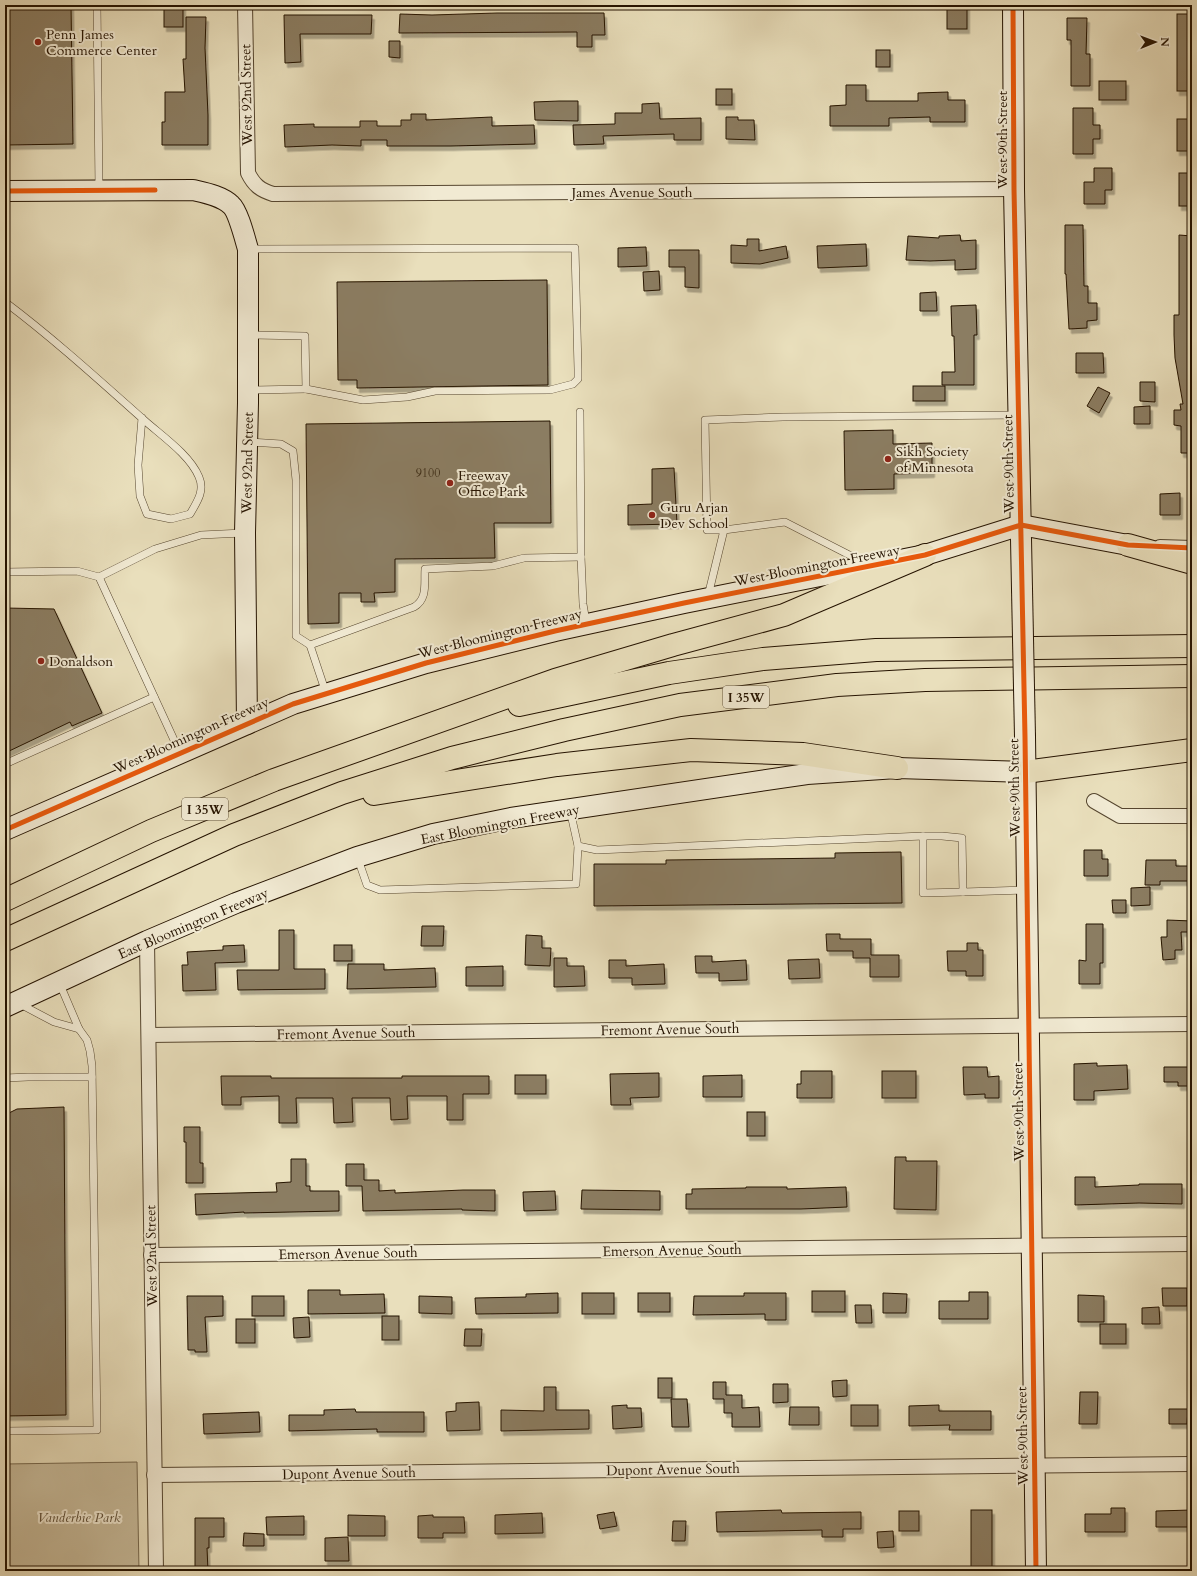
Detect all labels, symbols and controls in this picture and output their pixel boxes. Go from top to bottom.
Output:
north arrow [1135,22,1175,62]
place label: Penn James Commerce Center [46,25,158,60]
marker: Penn James Commerce Center [33,37,43,47]
text: N [1157,37,1172,47]
street label: West 92nd Street [236,43,257,147]
street label: West 90th Street [993,90,1012,190]
street label: James Avenue South [570,183,693,202]
street label: West 92nd Street [237,411,258,515]
street label: West 90th Street [998,414,1019,514]
place label: Sikh Society of Minnesota [896,442,974,477]
marker: Sikh Society of Minnesota [883,454,893,464]
house number: 9100 [416,465,440,481]
place label: Freeway Office Park [458,466,526,501]
marker: Freeway Office Park [445,478,455,488]
place label: Guru Arjan Dev School [660,498,729,533]
marker: Guru Arjan Dev School [647,510,657,520]
street label: West Bloomington Freeway [732,540,902,591]
street label: West Bloomington Freeway [415,604,585,663]
place label: Donaldson [49,652,113,671]
marker: Donaldson [36,656,46,666]
road number: I 35W [723,686,769,708]
street label: West Bloomington Freeway [109,692,273,779]
street label: West 90th Street [1004,738,1025,838]
road number: I 35W [182,798,228,820]
street label: East Bloomington Freeway [419,800,582,849]
street label: East Bloomington Freeway [115,883,272,964]
street label: Fremont Avenue South [601,1019,740,1040]
street label: Fremont Avenue South [277,1023,416,1044]
street label: West 90th Street [1008,1062,1029,1162]
street label: West 92nd Street [141,1204,162,1308]
street label: Emerson Avenue South [602,1240,742,1261]
street label: Emerson Avenue South [278,1243,418,1264]
street label: West 90th Street [1012,1386,1033,1486]
street label: Dupont Avenue South [606,1459,740,1480]
street label: Dupont Avenue South [282,1463,416,1484]
park label: Vanderbie Park [37,1508,121,1527]

